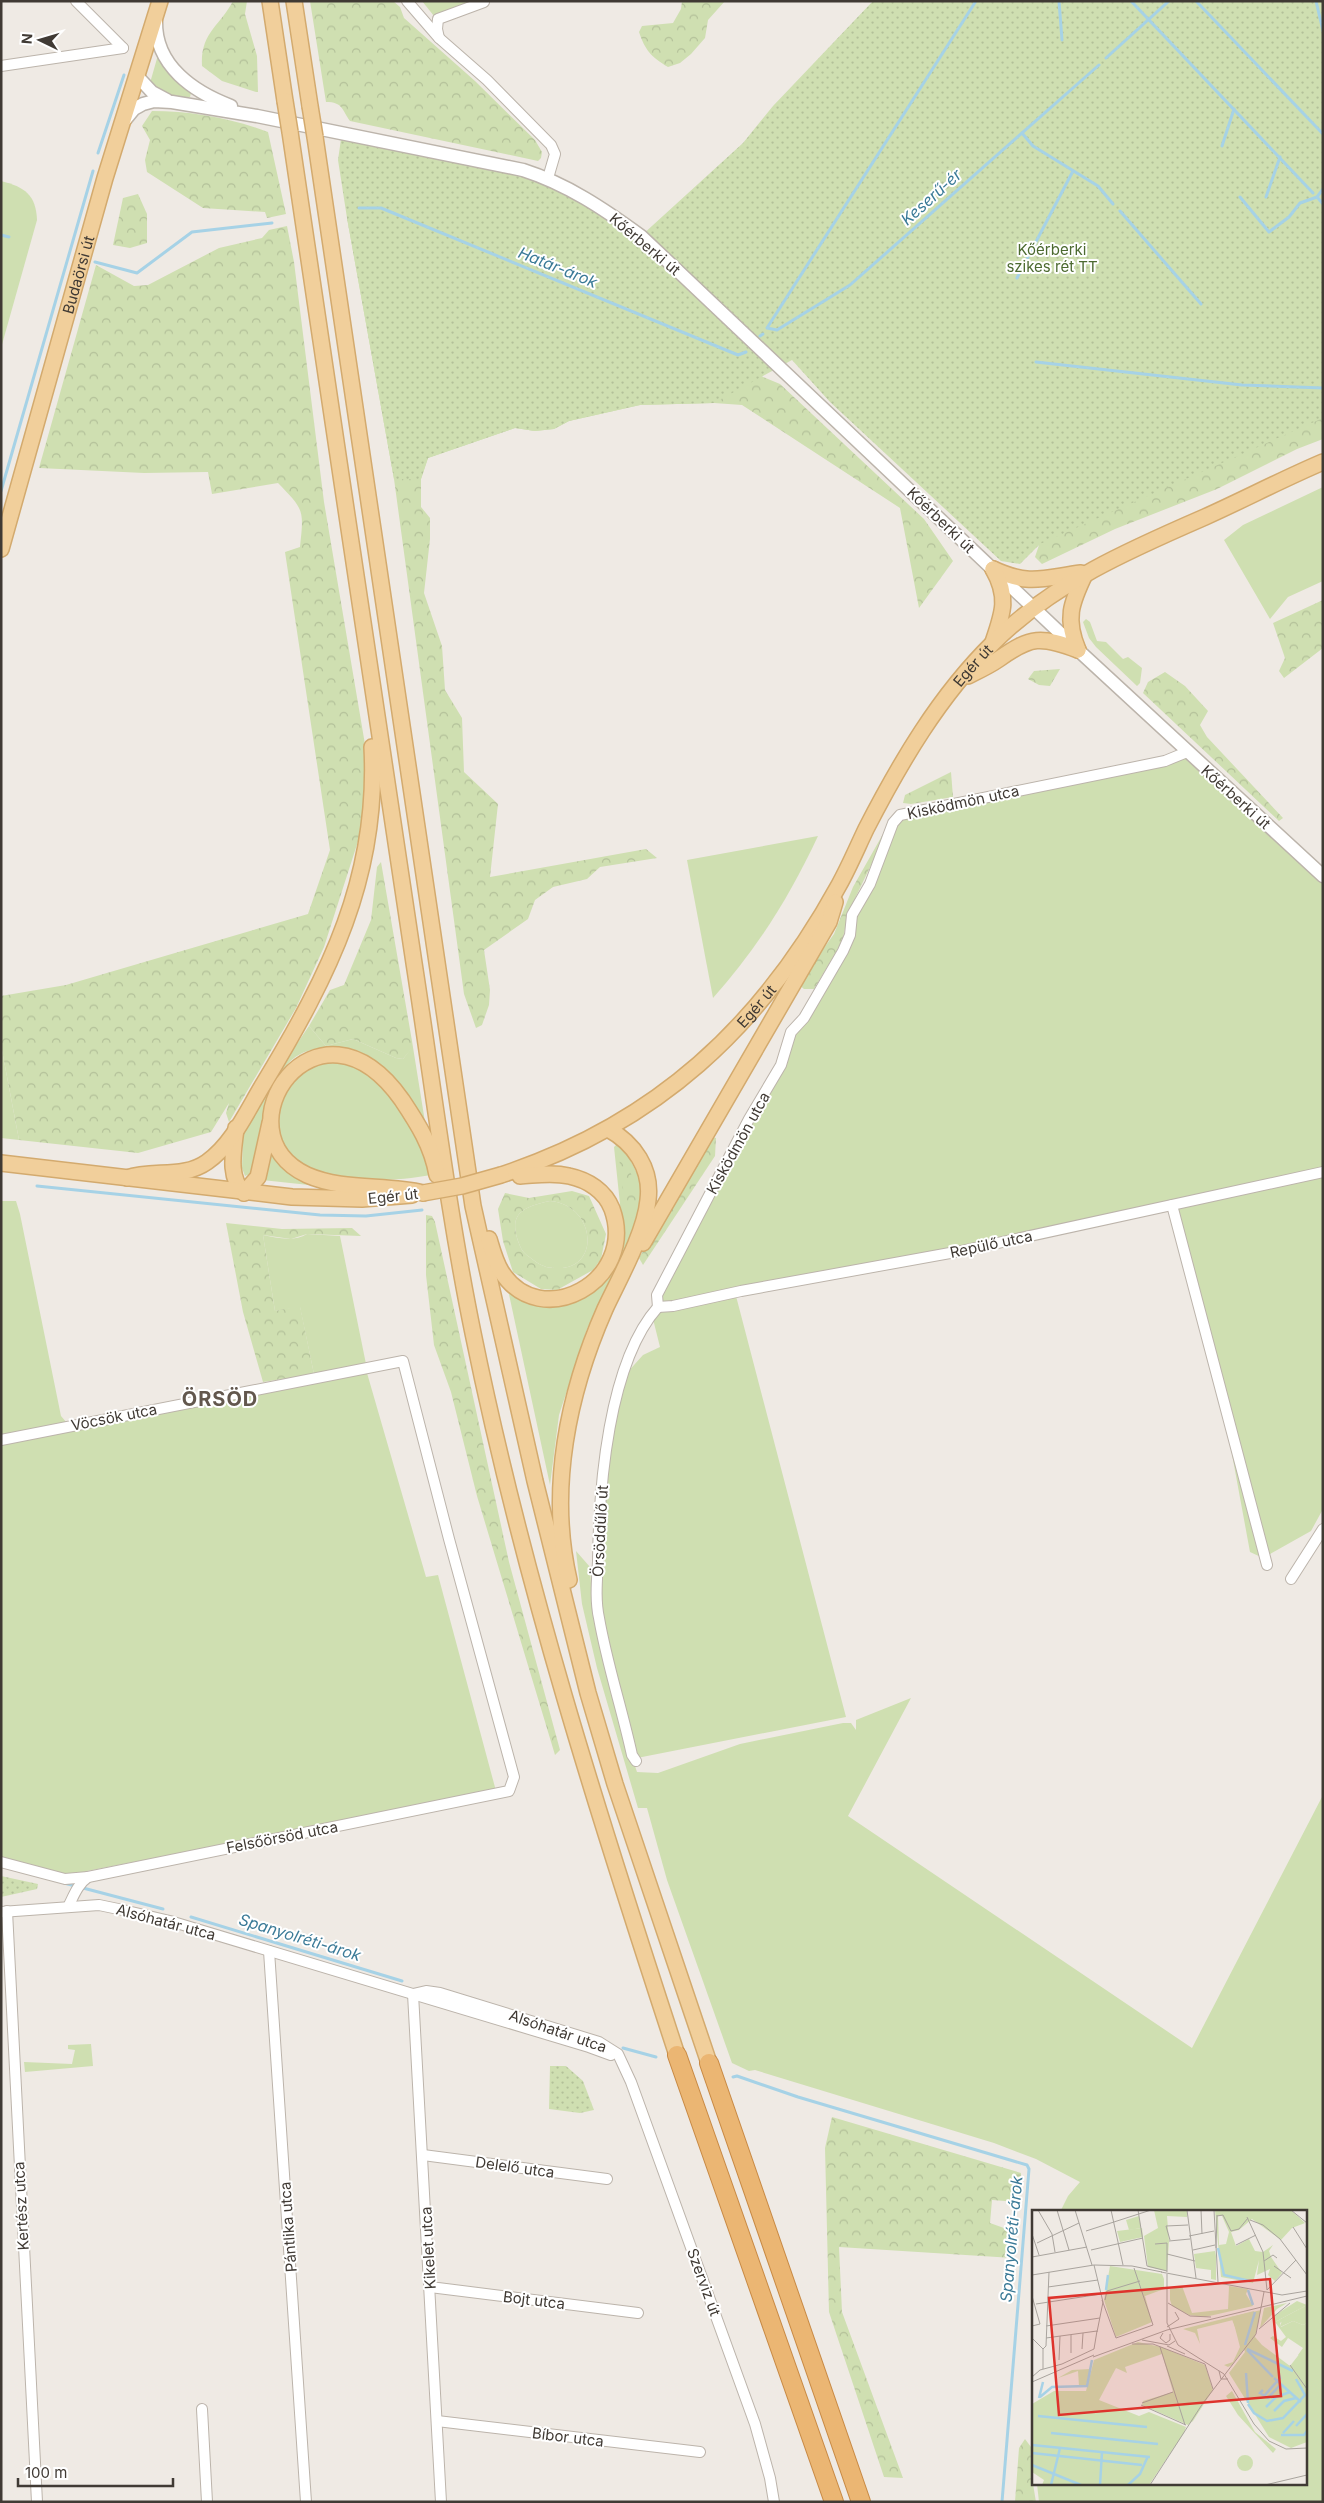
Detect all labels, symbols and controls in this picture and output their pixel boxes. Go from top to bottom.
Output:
north arrow [15,15,65,65]
text: N [18,33,35,45]
water label: Keserű-ér [897,164,966,229]
street label: Kőérberki út [606,209,684,279]
street label: Budaörsi út [58,233,98,316]
park label: Kőérberki szikes rét TT [1006,240,1098,276]
water label: Határ-árok [515,242,601,292]
street label: Kőérberki út [903,483,979,557]
street label: Egér út [948,640,996,690]
street label: Kőérberki út [1197,761,1275,833]
street label: Kisködmön utca [905,781,1021,823]
street label: Egér út [732,981,780,1031]
street label: Kisködmön utca [702,1089,774,1197]
street label: Egér út [367,1184,419,1208]
street label: Repülő utca [948,1226,1034,1262]
district label: ÖRSÖD [182,1387,258,1411]
street label: Vöcsök utca [69,1399,159,1435]
street label: Örsöddűlő út [588,1485,612,1577]
street label: Felsőörsöd utca [225,1817,339,1857]
street label: Alsóhatár utca [114,1900,218,1944]
water label: Spanyolréti-árok [236,1909,364,1965]
street label: Alsóhatár utca [507,2005,609,2057]
street label: Delelő utca [474,2152,556,2182]
street label: Kertész utca [9,2161,33,2251]
water label: Spanyolréti-árok [996,2175,1027,2303]
street label: Pántlika utca [275,2181,301,2273]
street label: Kikelet utca [416,2206,440,2290]
inset map [1032,2210,1306,2486]
street label: Szerviz út [683,2246,725,2319]
street label: Bojt utca [502,2287,566,2313]
street label: Bíbor utca [531,2423,605,2451]
scale bar [18,2456,172,2488]
text: 100 m [25,2463,67,2482]

